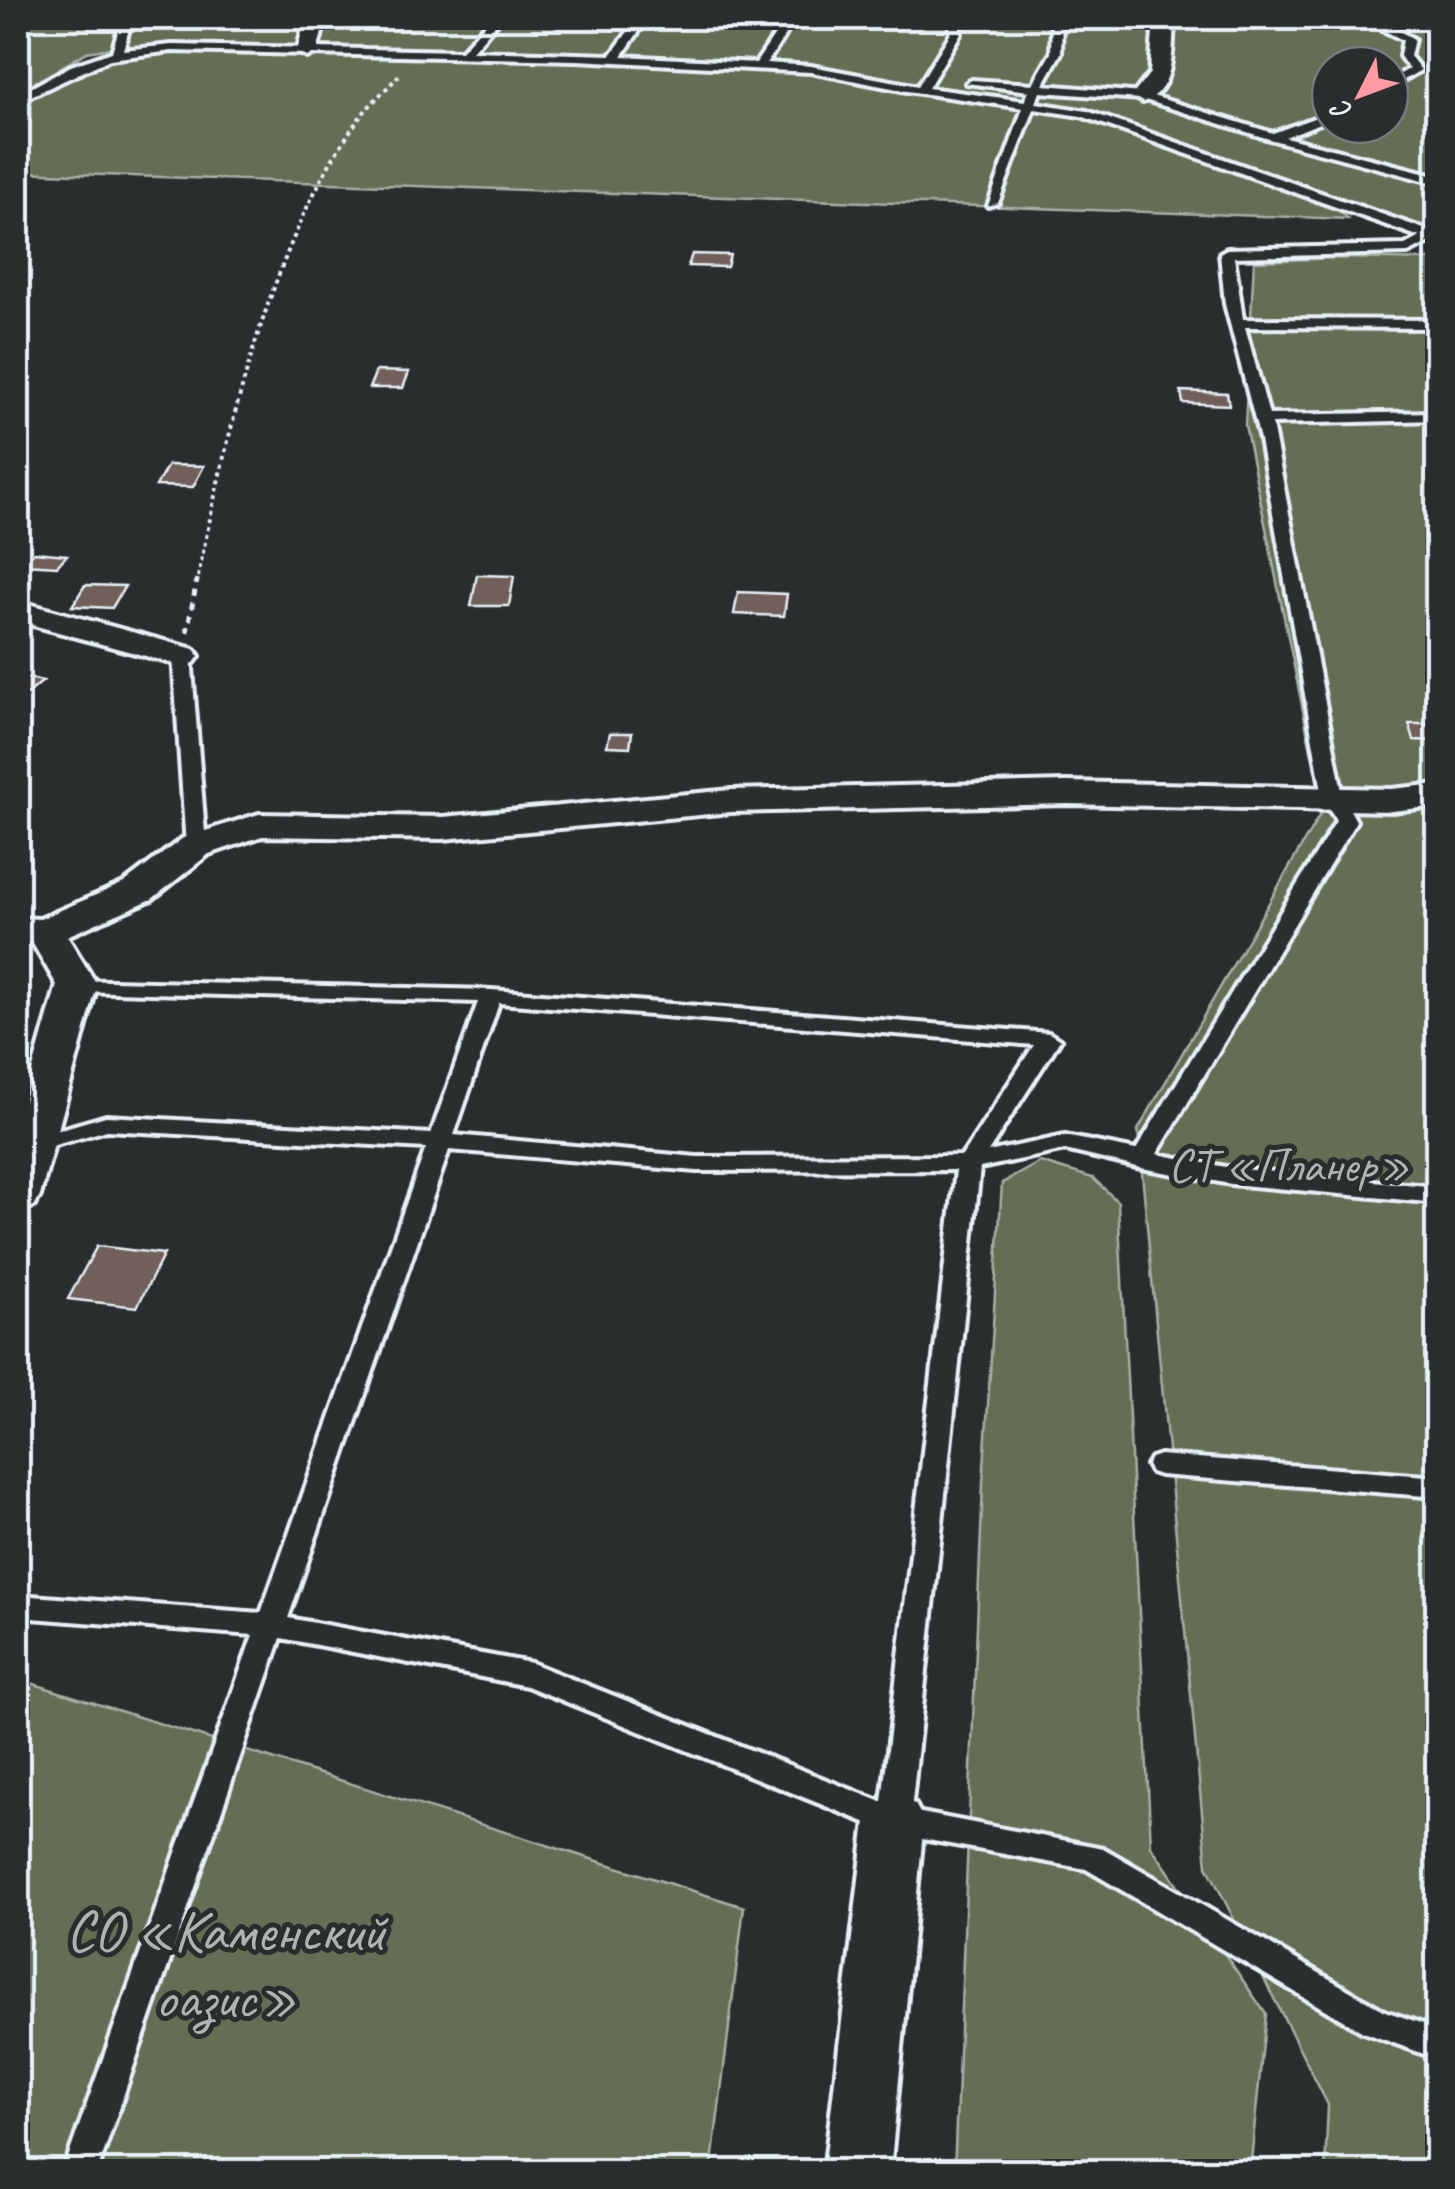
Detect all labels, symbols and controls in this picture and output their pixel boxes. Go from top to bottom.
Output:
north arrow [1310,45,1410,145]
text: С [1322,92,1359,128]
park label: СТ «Планер» [1168,1135,1410,1195]
park label: СО «Каменский оазис» [66,1894,389,2034]

